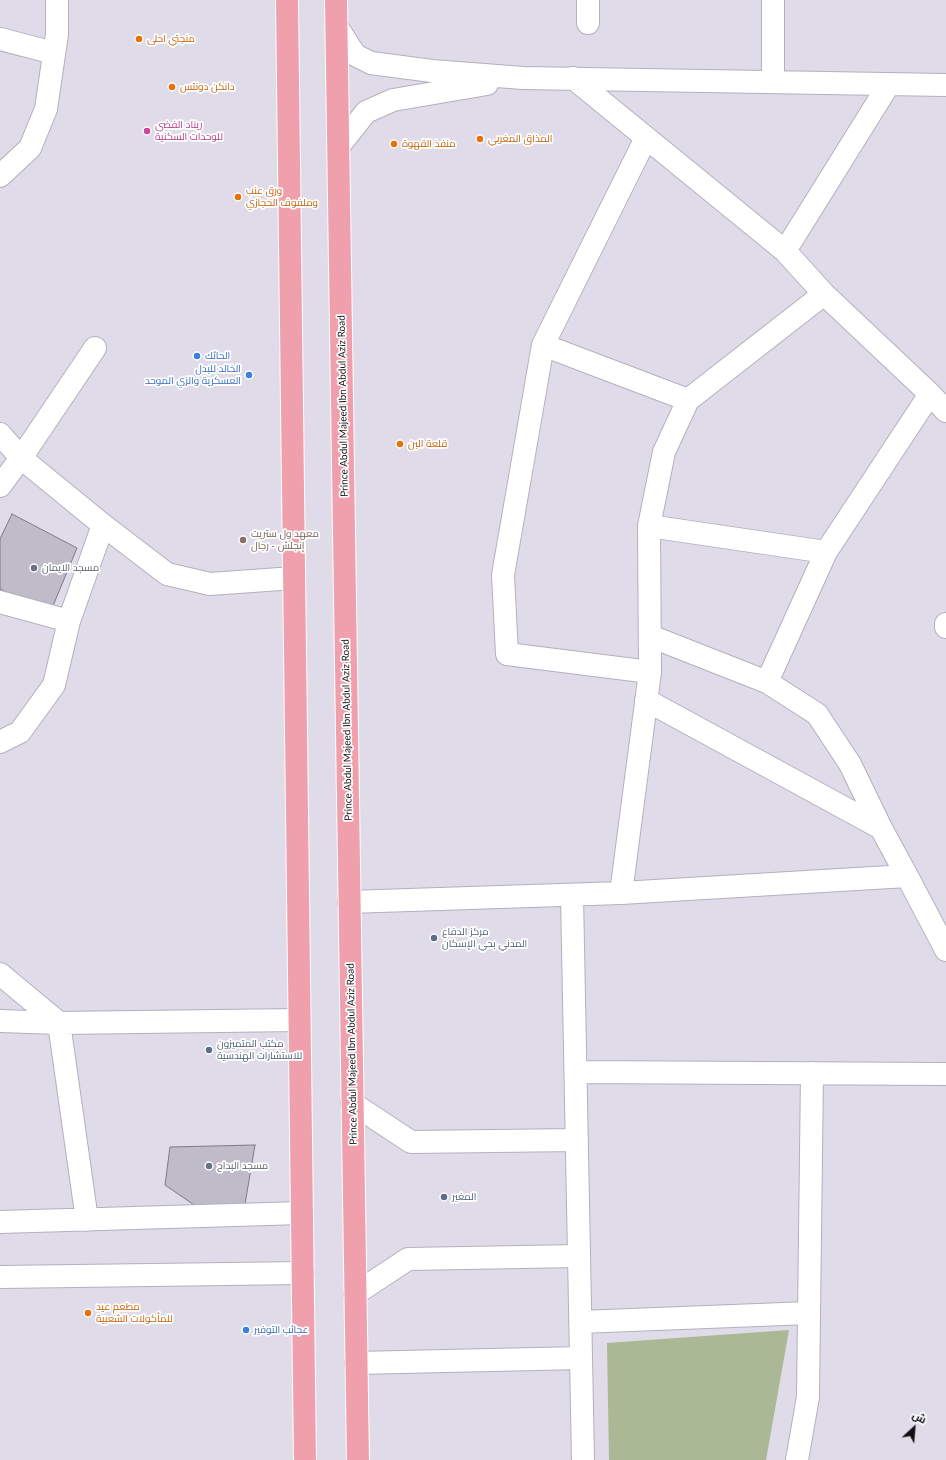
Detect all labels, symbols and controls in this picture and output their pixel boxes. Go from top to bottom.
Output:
place label: منجتي احلى [147,33,195,45]
marker: منجتي احلى [134,34,144,44]
place label: دانكن دونتس [180,81,235,93]
marker: دانكن دونتس [167,82,177,92]
place label: ريناد الفضي للوحدات السكنية [155,119,223,142]
marker: ريناد الفضي للوحدات السكنية [142,126,152,136]
place label: المذاق المغربي [488,133,552,145]
marker: المذاق المغربي [475,134,485,144]
place label: منفذ القهوة [402,138,456,150]
marker: منفذ القهوة [389,139,399,149]
place label: ورق عنب وملفوف الحجازي [246,185,318,208]
marker: ورق عنب وملفوف الحجازي [233,192,243,202]
street label: Prince Abdul Majeed Ibn Abdul Aziz Road [335,315,351,497]
place label: الحائك [205,350,230,362]
marker: الحائك [192,351,202,361]
place label: الخالد للبدل العسكرية والزي الموحد [145,363,241,386]
marker: الخالد للبدل العسكرية والزي الموحد [244,370,254,380]
place label: قلعة البن [408,438,447,450]
marker: قلعة البن [395,439,405,449]
place label: معهد ول ستريت إنجلش - رجال [251,528,319,552]
marker: معهد ول ستريت إنجلش - رجال [238,535,248,545]
place label: مسجد الايمان [42,562,99,574]
marker: مسجد الايمان [29,563,39,573]
street label: Prince Abdul Majeed Ibn Abdul Aziz Road [339,639,355,821]
place label: مركز الدفاع المدني بحي الإسكان [442,926,527,950]
marker: مركز الدفاع المدني بحي الإسكان [429,933,439,943]
street label: Prince Abdul Majeed Ibn Abdul Aziz Road [344,963,360,1145]
place label: مكتب المتميزون للاستشارات الهندسية [217,1038,302,1062]
marker: مكتب المتميزون للاستشارات الهندسية [204,1045,214,1055]
place label: مسجد البداح [217,1160,268,1172]
marker: مسجد البداح [204,1161,214,1171]
place label: المغير [452,1191,476,1203]
marker: المغير [439,1192,449,1202]
place label: مطعم عيد للمأكولات الشعبية [96,1301,173,1324]
marker: مطعم عيد للمأكولات الشعبية [83,1308,93,1318]
place label: عجائب التوفير [254,1324,308,1336]
marker: عجائب التوفير [241,1325,251,1335]
north arrow [894,1408,934,1448]
text: ش [910,1408,929,1426]

